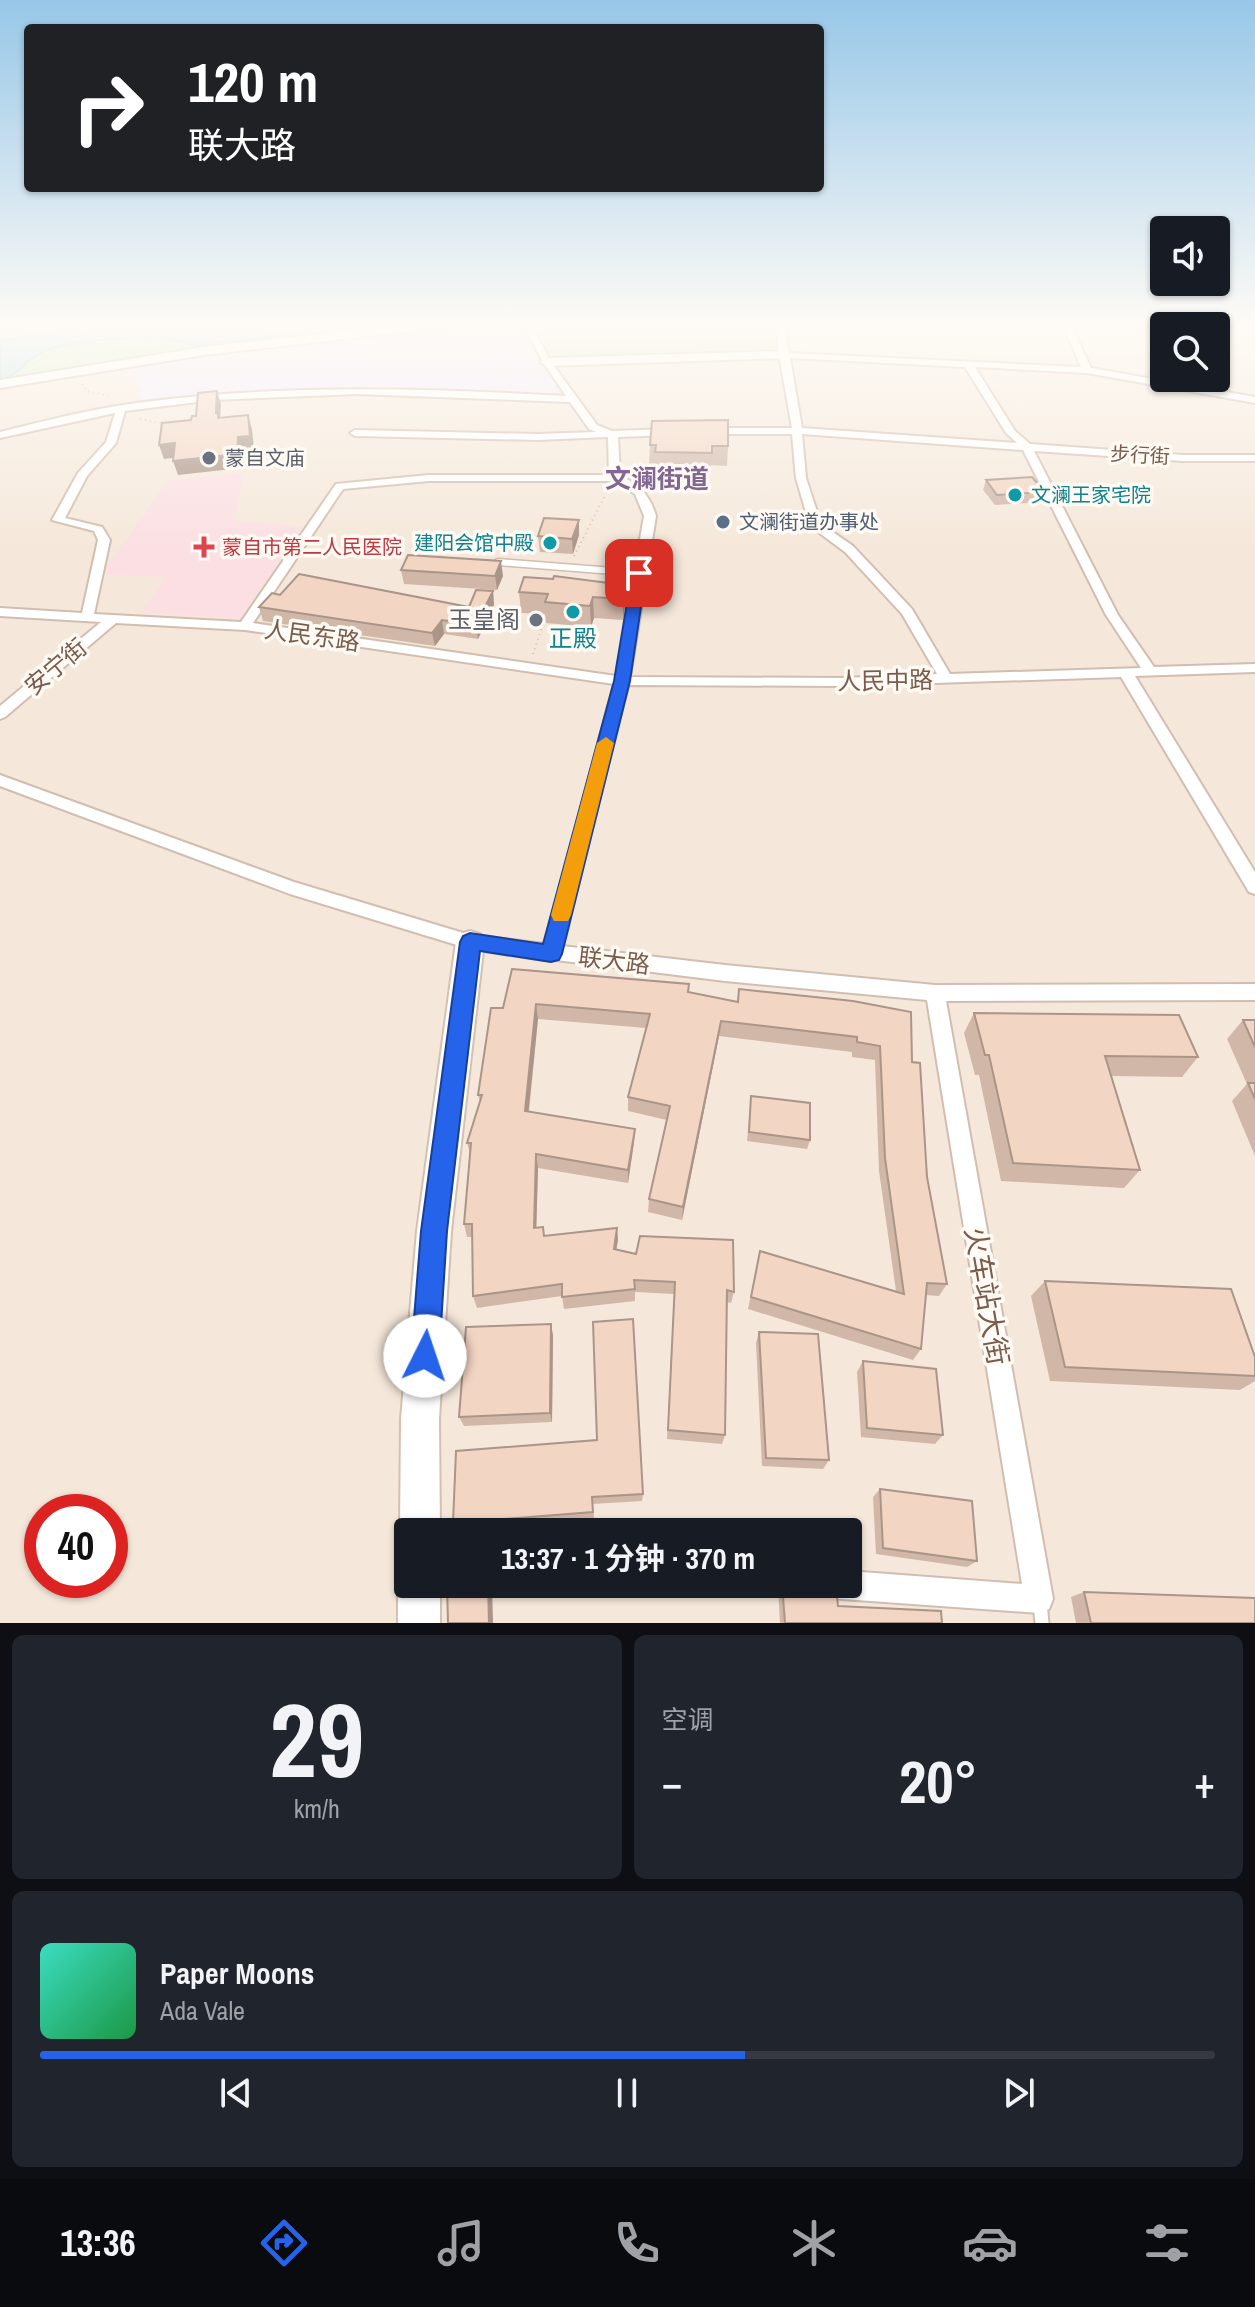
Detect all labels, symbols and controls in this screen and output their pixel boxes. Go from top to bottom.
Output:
text: 120 m [188,44,318,119]
icon: right [56,56,160,160]
text: 联大路 [188,121,296,169]
map controls [1150,216,1230,392]
button: sound [1150,216,1230,296]
button: search [1150,312,1230,392]
street label: 步行街 [1109,439,1171,470]
place label: 蒙自文庙 [225,444,305,471]
marker: 蒙自文庙 [200,449,218,467]
district label: 文澜街道 [605,461,709,496]
place label: 文澜王家宅院 [1031,481,1151,508]
marker: 文澜王家宅院 [1006,486,1024,504]
place label: 文澜街道办事处 [739,508,879,535]
marker: 文澜街道办事处 [714,513,732,531]
place label: 建阳会馆中殿 [414,529,534,556]
place label: 蒙自市第二人民医院 [222,533,402,560]
marker: 建阳会馆中殿 [541,534,559,552]
marker: 蒙自市第二人民医院 [193,536,215,558]
pin [605,539,673,607]
icon: arrive [617,551,661,595]
place label: 玉皇阁 [448,603,520,635]
marker: 正殿 [564,603,582,621]
marker: 玉皇阁 [527,611,545,629]
street label: 人民东路 [262,612,362,658]
place label: 正殿 [549,622,597,654]
street label: 安宁街 [17,631,93,702]
street label: 人民中路 [837,663,933,697]
street label: 联大路 [576,940,652,980]
street label: 火车站大街 [956,1224,1018,1368]
position arrow [383,1314,467,1398]
speed limit sign: 40 [24,1494,128,1598]
text: 13:37 · 1 分钟 · 370 m [501,1538,755,1578]
text: 29 [269,1669,364,1809]
text: 空调 [662,1702,714,1737]
text: 20° [899,1741,978,1822]
text: − [662,1752,683,1812]
text: + [1194,1752,1215,1812]
text: km/h [294,1791,340,1826]
text: Paper Moons [160,1953,314,1993]
text: Ada Vale [160,1993,245,2028]
icon: previous [214,2071,258,2115]
icon: pause [605,2071,649,2115]
icon: next [997,2071,1041,2115]
icon: directions [256,2215,312,2271]
icon: music [433,2215,489,2271]
icon: phone [609,2215,665,2271]
icon: climate [786,2215,842,2271]
icon: car [962,2215,1018,2271]
icon: filters [1139,2215,1195,2271]
text: 13:36 [60,2219,136,2267]

